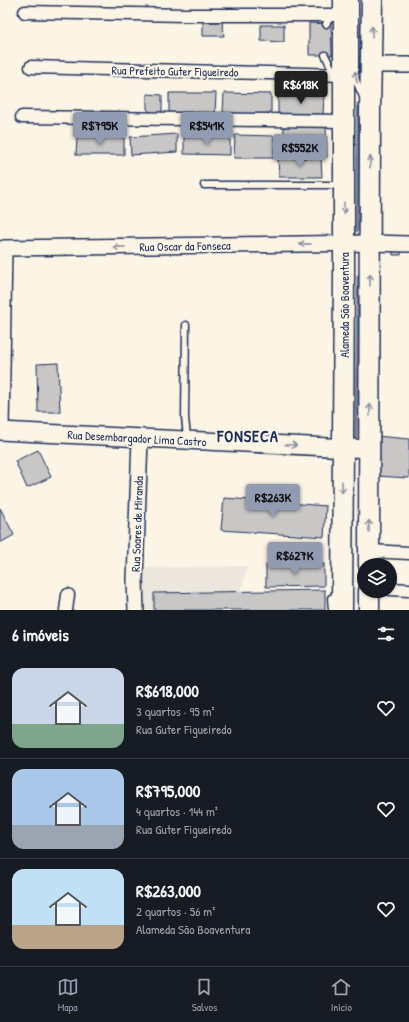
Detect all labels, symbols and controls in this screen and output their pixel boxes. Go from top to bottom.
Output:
one-way arrow [368,26,376,39]
street label: Rua Prefeito Guter Figueiredo [111,61,239,81]
pin: R$618K [268,71,334,105]
one-way arrow [352,71,360,84]
text: R$618K [284,75,318,93]
pin: R$795K [67,112,133,146]
pin: R$541K [174,112,240,146]
text: R$795K [82,116,118,134]
text: R$541K [190,116,224,134]
pin: R$552K [267,134,333,168]
text: R$552K [282,138,318,156]
one-way arrow [366,156,374,169]
one-way arrow [340,201,348,214]
street label: Rua Oscar da Fonseca [139,237,231,255]
one-way arrow [299,240,312,248]
one-way arrow [113,243,126,250]
street label: Alameda São Boaventura [336,252,353,358]
one-way arrow [366,274,374,287]
one-way arrow [366,404,374,417]
district label: FONSECA [216,425,279,447]
street label: Rua Desembargador Lima Castro [67,426,207,450]
one-way arrow [284,442,297,449]
street label: Rua Soares de Miranda [127,476,147,572]
one-way arrow [338,480,346,493]
pin: R$263K [240,484,306,518]
text: R$263K [255,488,291,506]
one-way arrow [365,520,373,533]
pin: R$627K [262,542,328,576]
text: R$627K [277,546,314,564]
map controls [357,558,397,598]
button: layers [357,558,397,598]
text: 6 imóveis [12,623,69,646]
icon: filters [375,623,397,645]
text: R$618,000 [136,679,199,702]
icon: home [44,684,92,732]
icon: heart [375,697,397,719]
text: 3 quartos · 95 m² [136,702,215,720]
text: Rua Guter Figueiredo [136,720,232,738]
text: R$795,000 [136,779,200,802]
icon: home [44,785,92,833]
icon: heart [375,798,397,820]
text: 4 quartos · 144 m² [136,802,218,820]
text: Rua Guter Figueiredo [136,820,232,838]
text: R$263,000 [136,879,201,902]
icon: home [44,885,92,933]
icon: heart [375,898,397,920]
text: 2 quartos · 56 m² [136,902,215,920]
text: Alameda São Boaventura [136,920,250,938]
tab: Mapa [57,976,79,1014]
tab: Salvos [192,976,217,1014]
tab: Início [330,976,352,1014]

